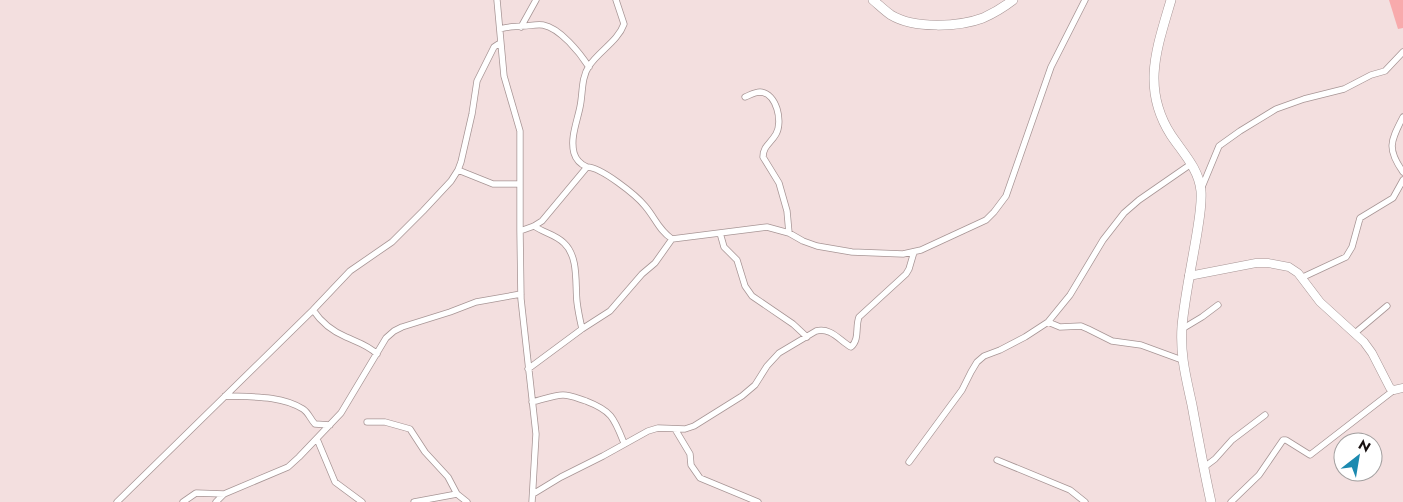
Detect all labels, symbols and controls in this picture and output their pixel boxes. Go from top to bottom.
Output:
north arrow [1333,432,1383,482]
text: N [1355,434,1375,457]

